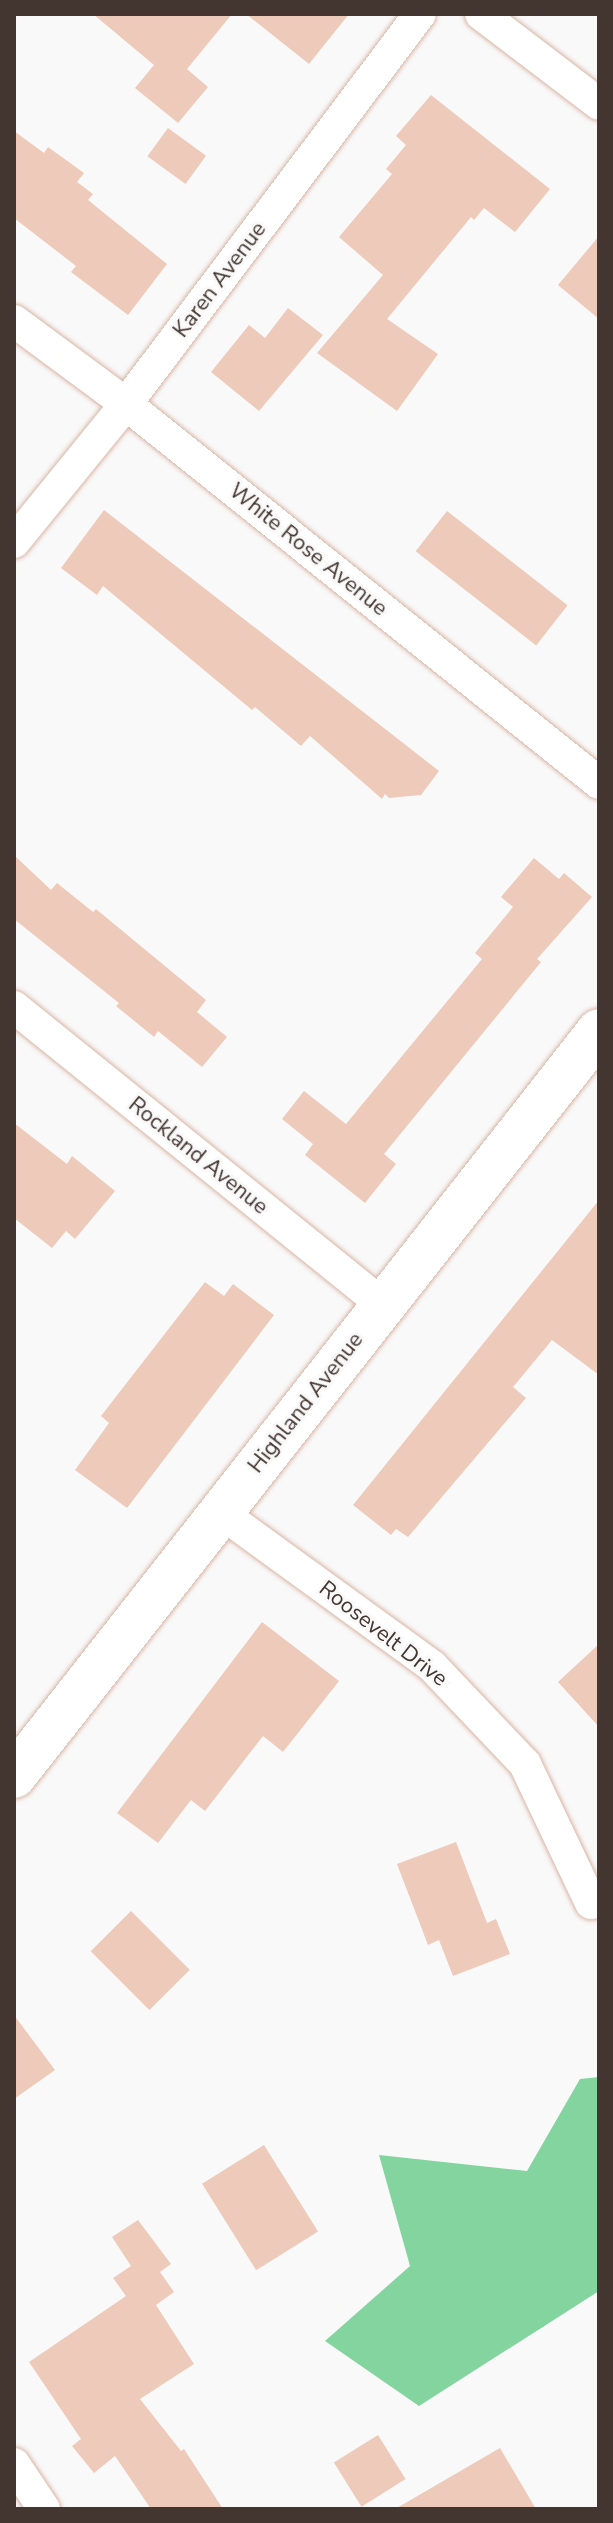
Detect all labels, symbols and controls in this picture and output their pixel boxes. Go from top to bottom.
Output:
street label: Karen Avenue [168,217,272,343]
street label: White Rose Avenue [223,478,393,622]
street label: Rockland Avenue [123,1092,273,1220]
street label: Highland Avenue [243,1327,369,1479]
street label: Roosevelt Drive [313,1576,453,1692]

